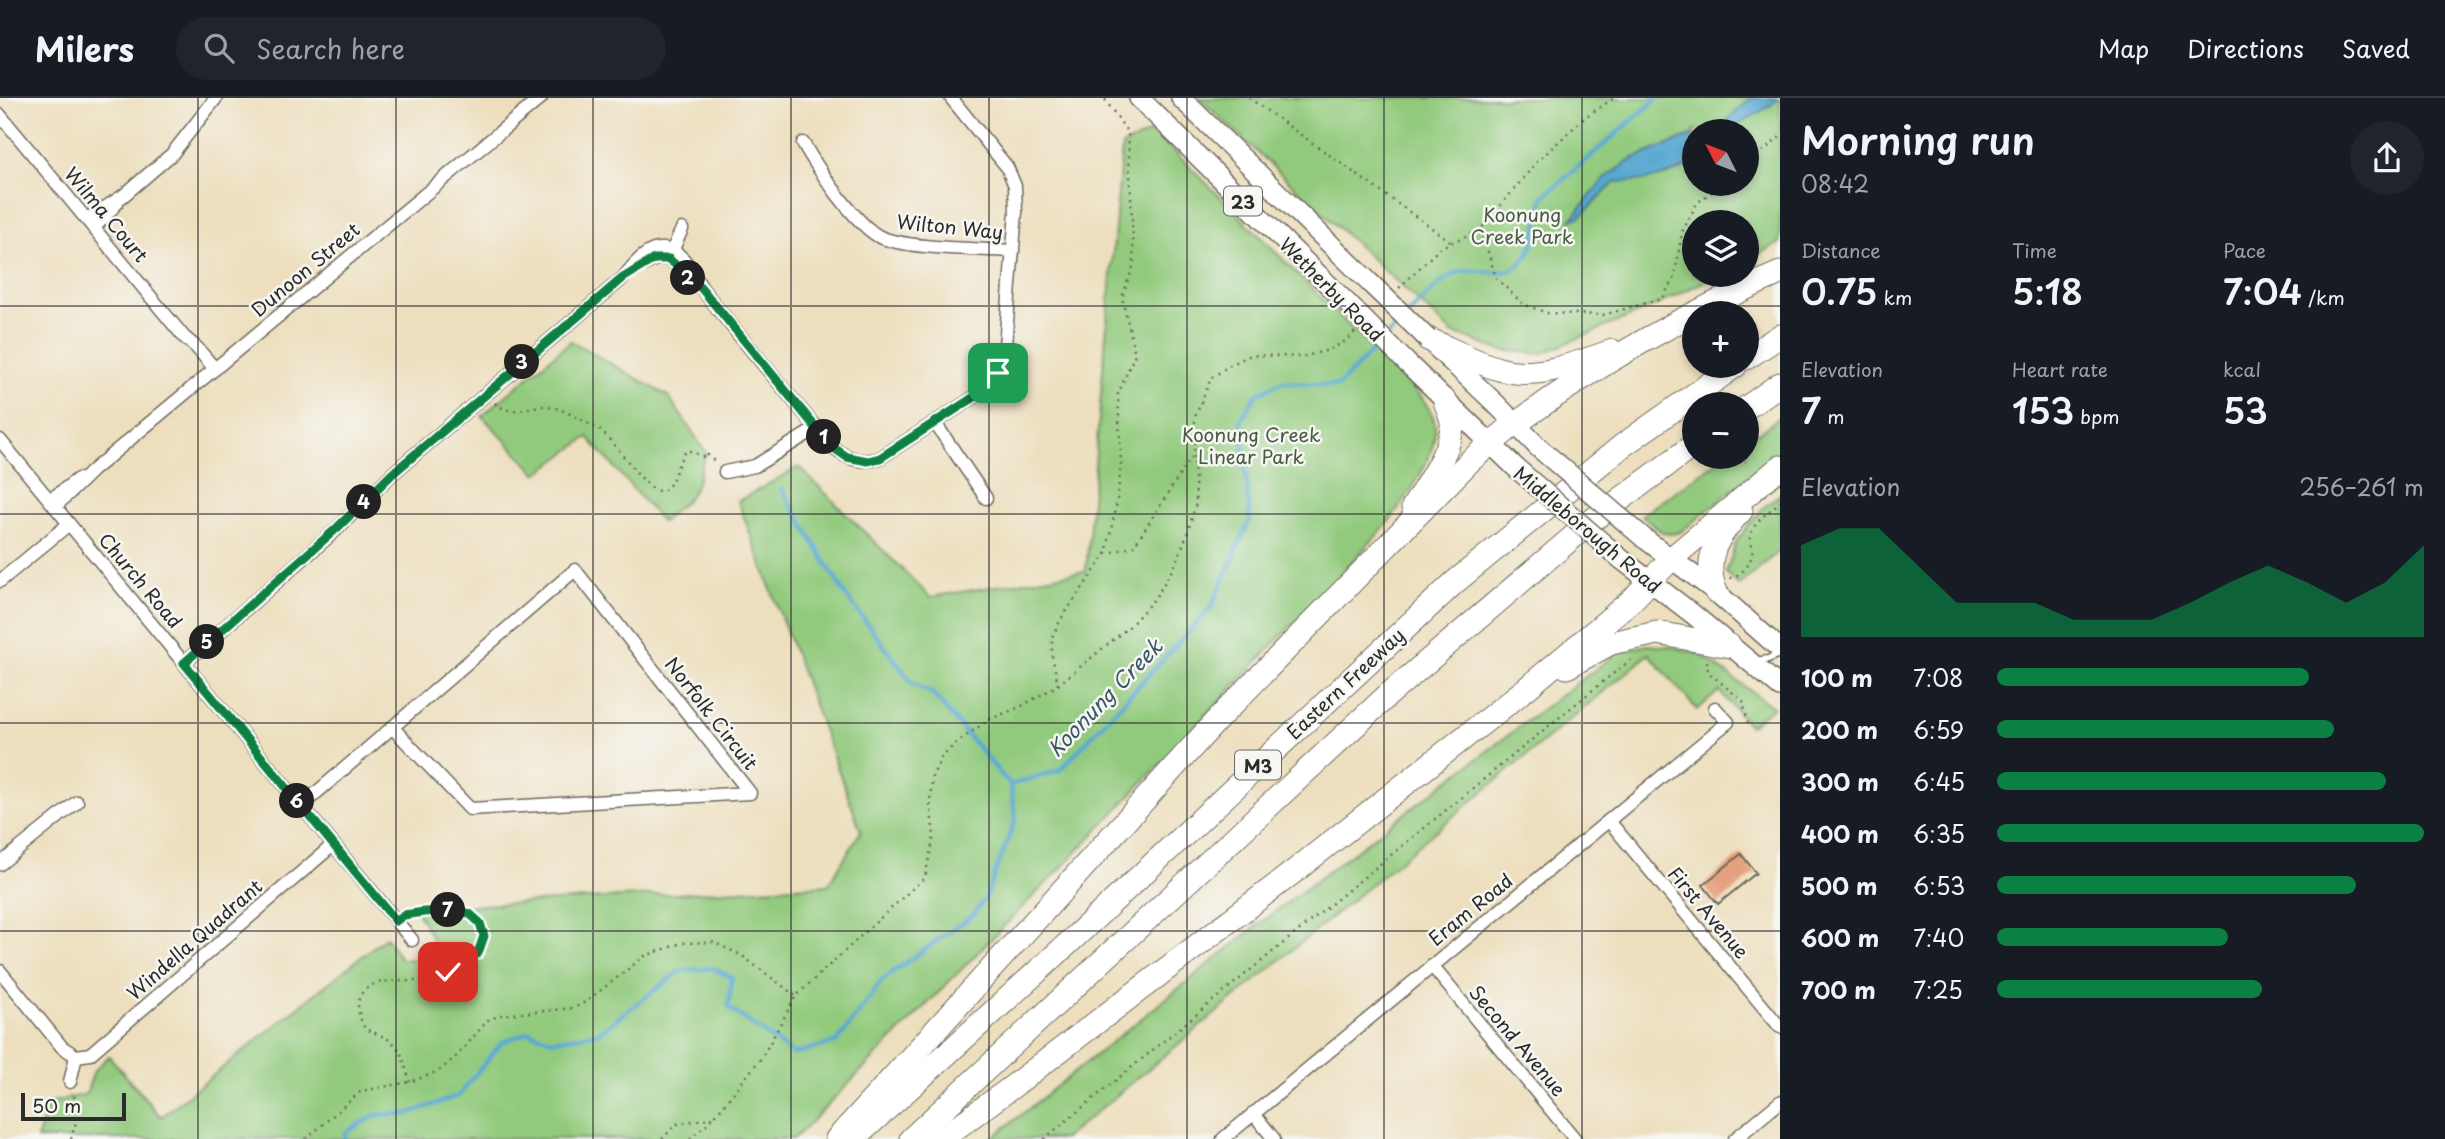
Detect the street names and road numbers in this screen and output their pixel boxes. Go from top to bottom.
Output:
street label: Wilma Court [59,160,156,268]
road number: 23 [1224,186,1262,216]
street label: Wilton Way [895,206,1005,246]
street label: Dunoon Street [245,215,366,323]
street label: Wetherby Road [1273,230,1391,348]
street label: Middleborough Road [1508,459,1668,599]
street label: Church Road [93,526,189,634]
street label: Eastern Freeway [1280,621,1410,745]
street label: Norfolk Circuit [659,651,765,776]
road number: M3 [1235,750,1281,780]
street label: First Avenue [1662,860,1756,964]
street label: Eram Road [1422,866,1518,952]
street label: Windella Quadrant [120,872,268,1006]
street label: Second Avenue [1463,978,1573,1102]

